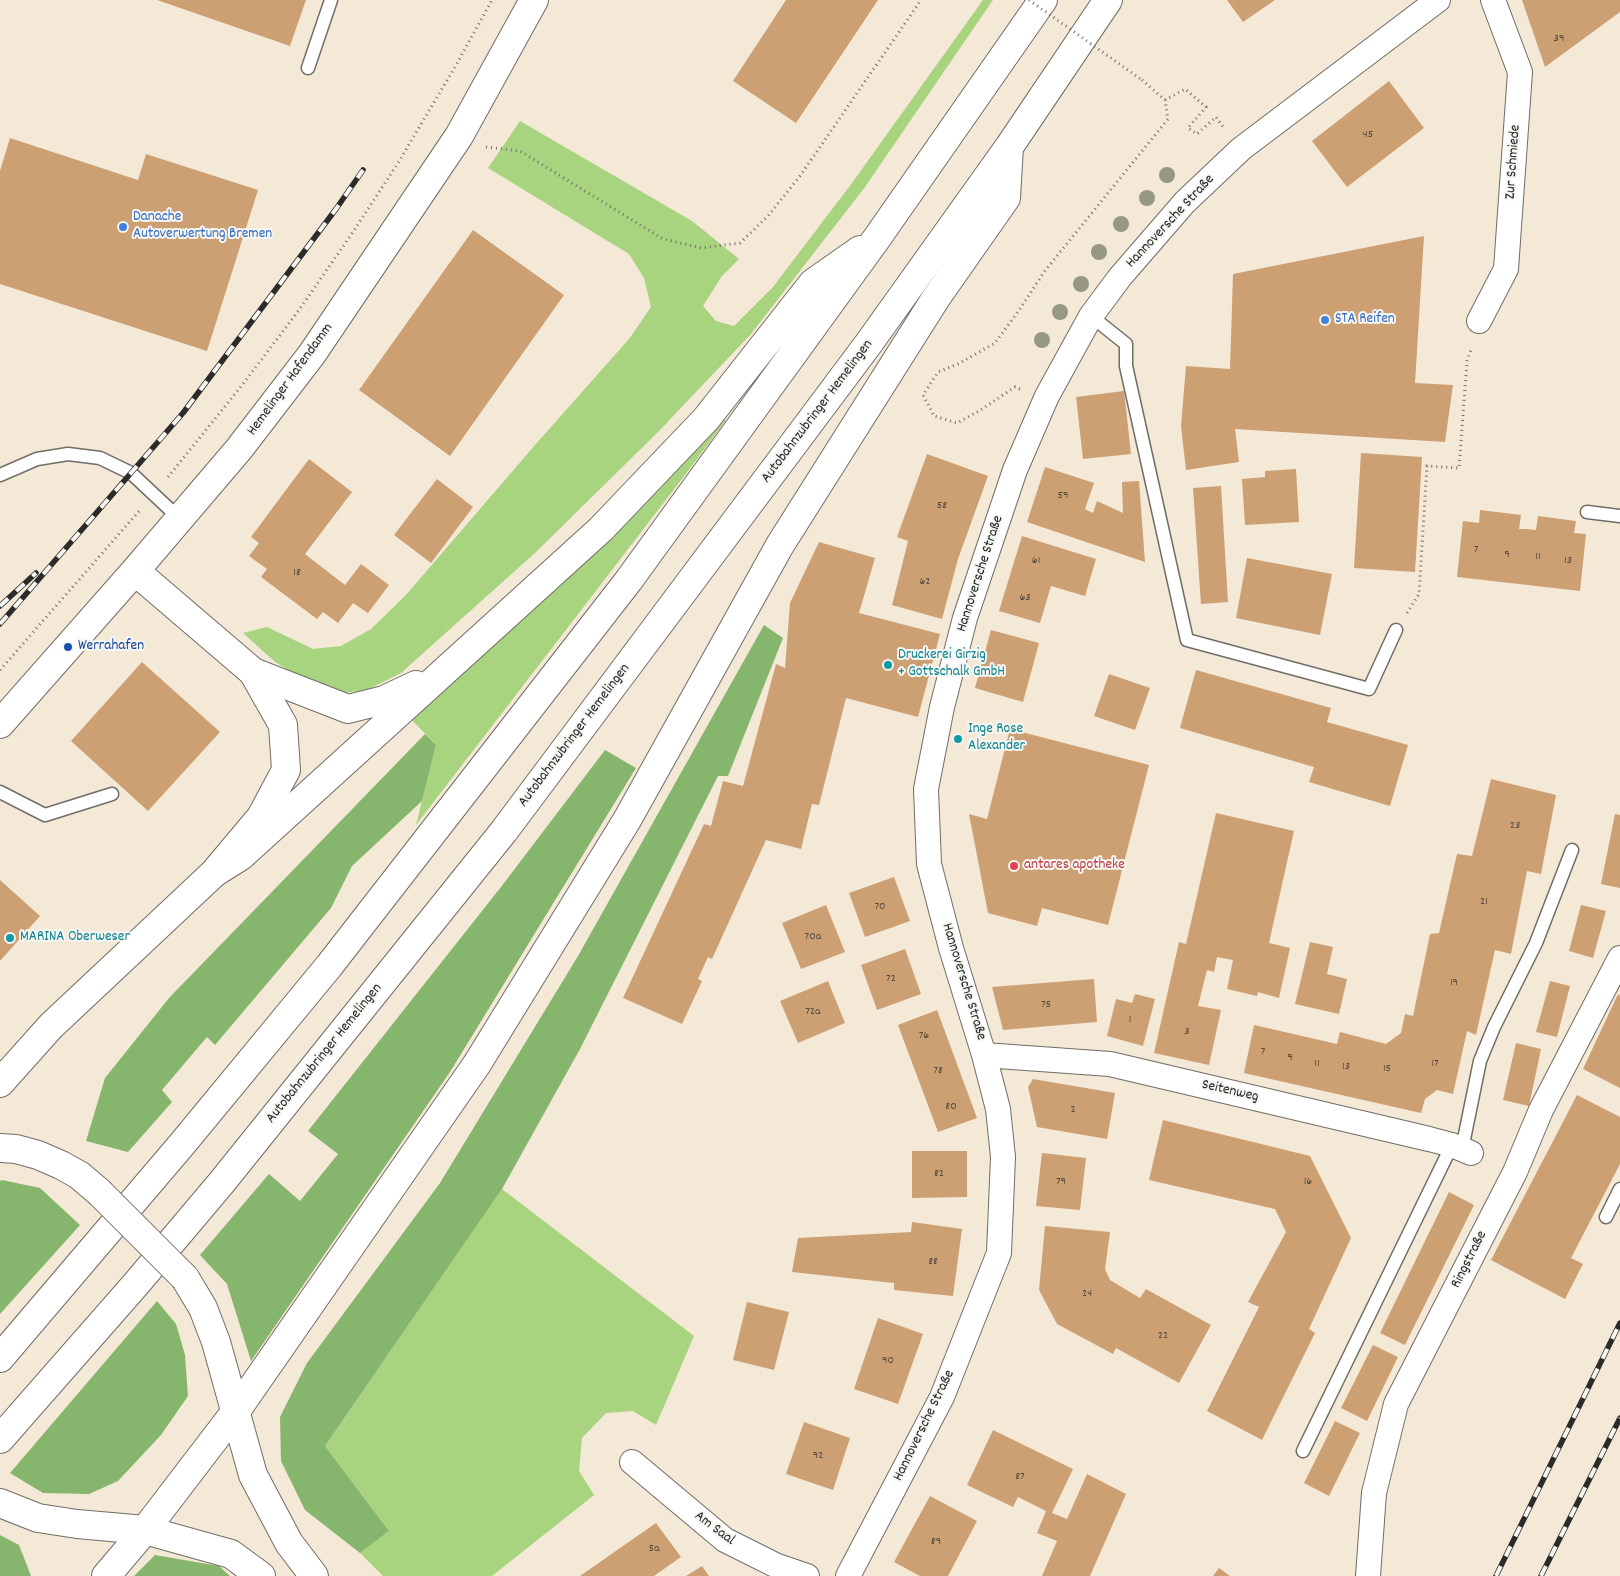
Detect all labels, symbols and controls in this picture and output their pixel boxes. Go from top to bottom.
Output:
house number: 39 [1554,32,1564,46]
street label: Zur Schmiede [1502,124,1526,200]
house number: 45 [1363,128,1373,142]
street label: Hannoversche Straße [1123,171,1219,273]
place label: Danache Autoverwertung Bremen [133,209,272,244]
marker: Danache Autoverwertung Bremen [117,221,129,233]
place label: STA Reifen [1335,311,1395,329]
marker: STA Reifen [1319,314,1331,326]
street label: Hemelinger Hafendamm [244,320,338,440]
street label: Autobahnzubringer Hemelingen [758,337,878,487]
house number: 59 [1057,489,1069,503]
house number: 58 [937,499,947,513]
street label: Hannoversche Straße [954,513,1008,635]
house number: 7 [1474,543,1478,557]
house number: 9 [1504,548,1510,562]
house number: 11 [1535,550,1541,564]
house number: 61 [1032,554,1040,568]
house number: 13 [1564,554,1572,568]
house number: 18 [293,566,301,580]
house number: 62 [919,575,931,589]
house number: 63 [1019,591,1031,605]
place label: Werrahafen [78,638,144,656]
marker: Werrahafen [62,641,74,653]
place label: Druckerei Girzig + Gottschalk GmbH [898,647,1005,682]
marker: Druckerei Girzig + Gottschalk GmbH [882,659,894,671]
street label: Autobahnzubringer Hemelingen [515,661,635,811]
place label: Inge Rose Alexander [968,721,1025,756]
marker: Inge Rose Alexander [952,733,964,745]
house number: 23 [1510,819,1520,833]
place label: antares apotheke [1024,857,1125,875]
marker: antares apotheke [1008,860,1020,872]
house number: 21 [1480,895,1488,909]
house number: 70 [874,900,886,914]
street label: Hannoversche Straße [937,921,989,1043]
place label: MARINA Oberweser [20,929,130,947]
house number: 70a [805,930,821,944]
marker: MARINA Oberweser [4,932,16,944]
house number: 72 [886,972,896,986]
house number: 19 [1450,976,1458,990]
street label: Autobahnzubringer Hemelingen [263,980,387,1128]
house number: 75 [1041,998,1051,1012]
house number: 72a [805,1005,821,1019]
house number: 1 [1129,1013,1131,1027]
house number: 3 [1184,1025,1190,1039]
house number: 76 [919,1029,929,1043]
house number: 7 [1261,1045,1265,1059]
house number: 9 [1287,1051,1293,1065]
house number: 11 [1314,1057,1320,1071]
house number: 17 [1431,1057,1439,1071]
house number: 13 [1342,1060,1350,1074]
house number: 15 [1383,1062,1391,1076]
house number: 78 [933,1064,943,1078]
street label: Seitenweg [1200,1077,1260,1107]
house number: 80 [945,1100,957,1114]
house number: 2 [1070,1103,1076,1117]
house number: 82 [934,1167,944,1181]
house number: 79 [1056,1175,1066,1189]
house number: 16 [1304,1175,1312,1189]
street label: Ringstraße [1448,1228,1492,1292]
house number: 88 [928,1255,938,1269]
house number: 24 [1082,1287,1092,1301]
house number: 22 [1158,1329,1168,1343]
house number: 90 [882,1354,894,1368]
street label: Hannoversche Straße [890,1368,960,1484]
house number: 92 [813,1449,823,1463]
house number: 87 [1015,1470,1025,1484]
street label: Am Saal [690,1508,738,1550]
house number: 89 [931,1535,941,1549]
house number: 5a [648,1542,660,1556]

